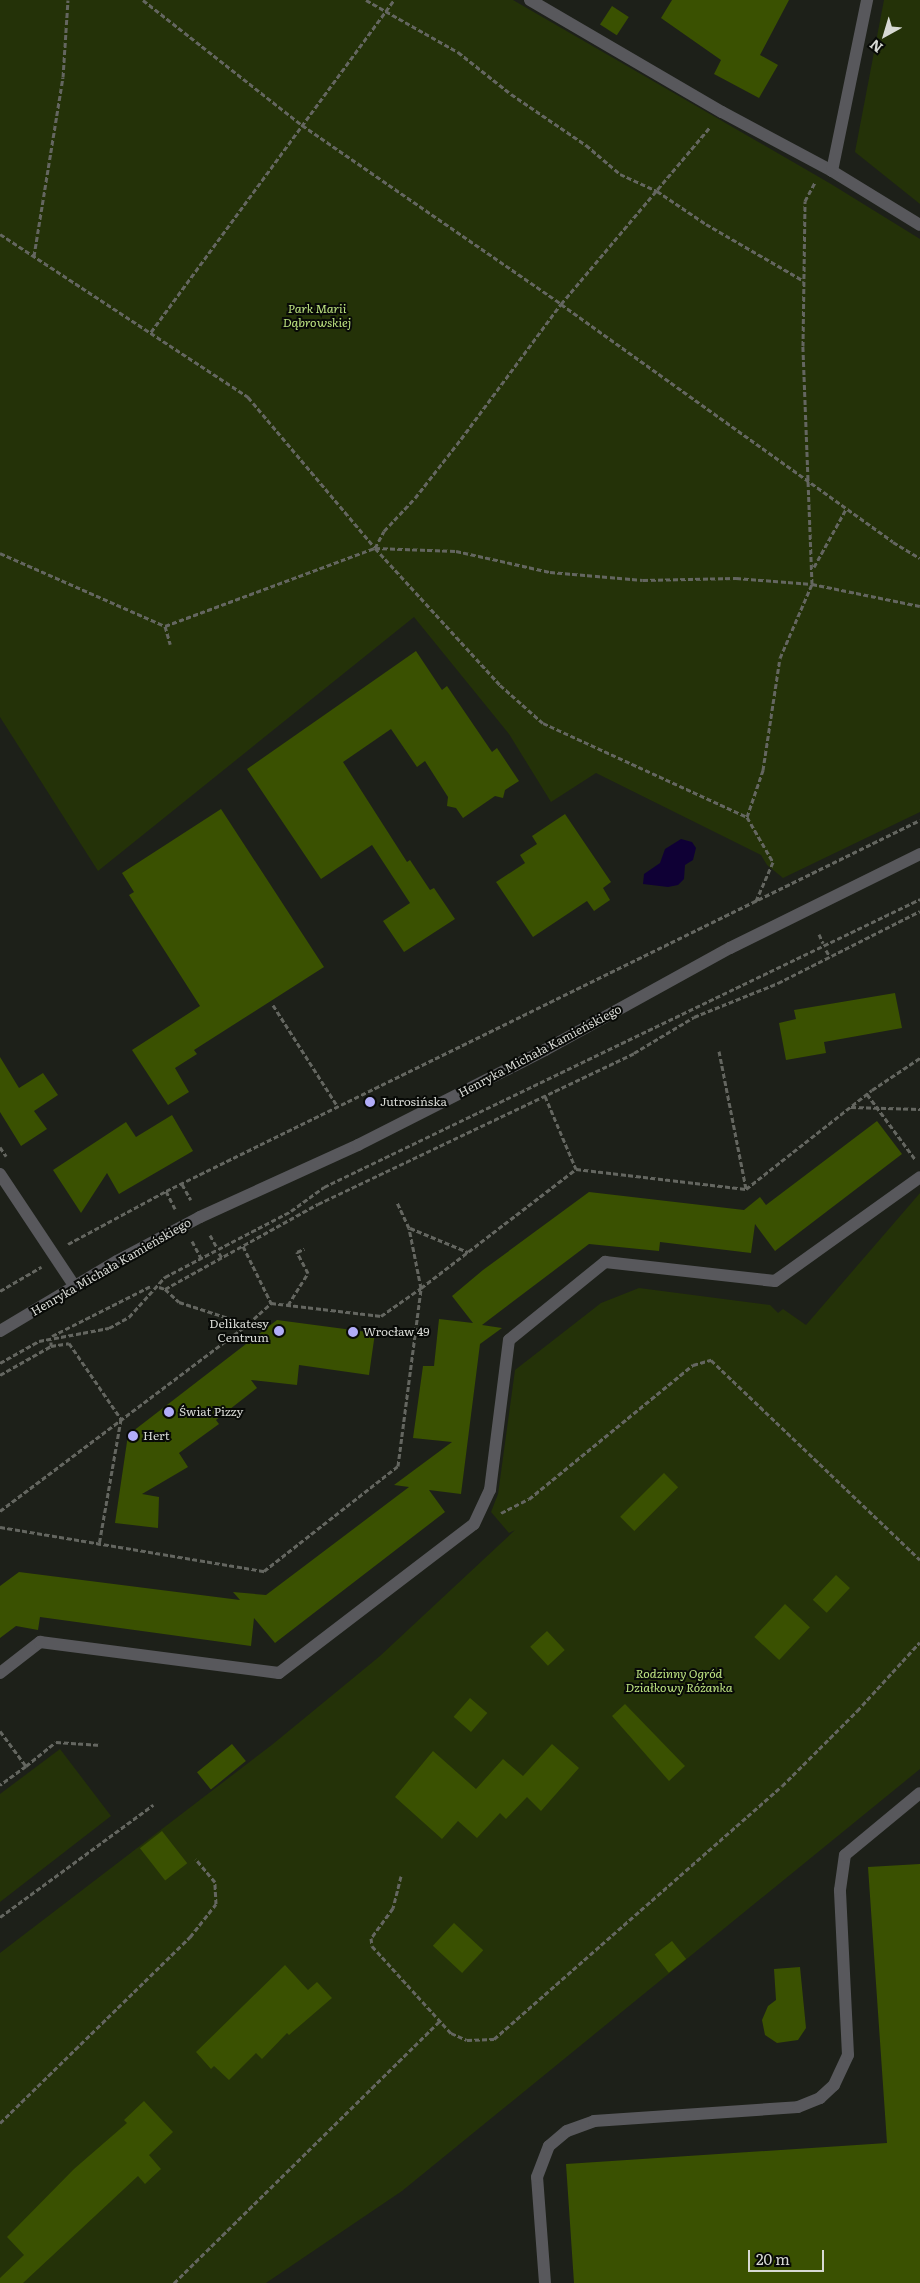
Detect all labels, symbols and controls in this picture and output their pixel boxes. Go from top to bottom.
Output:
north arrow [860,10,910,60]
text: N [865,35,886,58]
park label: Park Marii Dąbrowskiej [283,302,351,330]
street label: Henryka Michała Kamieńskiego [456,1002,624,1100]
place label: Jutrosińska [380,1095,447,1109]
marker: Jutrosińska [364,1096,376,1108]
street label: Henryka Michała Kamieńskiego [28,1215,194,1319]
place label: Delikatesy Centrum [209,1317,269,1345]
marker: Delikatesy Centrum [273,1325,285,1337]
place label: Wrocław 49 [363,1325,430,1339]
marker: Wrocław 49 [347,1326,359,1338]
place label: Świat Pizzy [179,1405,244,1419]
marker: Świat Pizzy [163,1406,175,1418]
place label: Hert [143,1429,170,1443]
marker: Hert [127,1430,139,1442]
park label: Rodzinny Ogród Działkowy Różanka [625,1667,733,1695]
scale bar [750,2240,826,2272]
text: 20 m [756,2247,790,2270]

